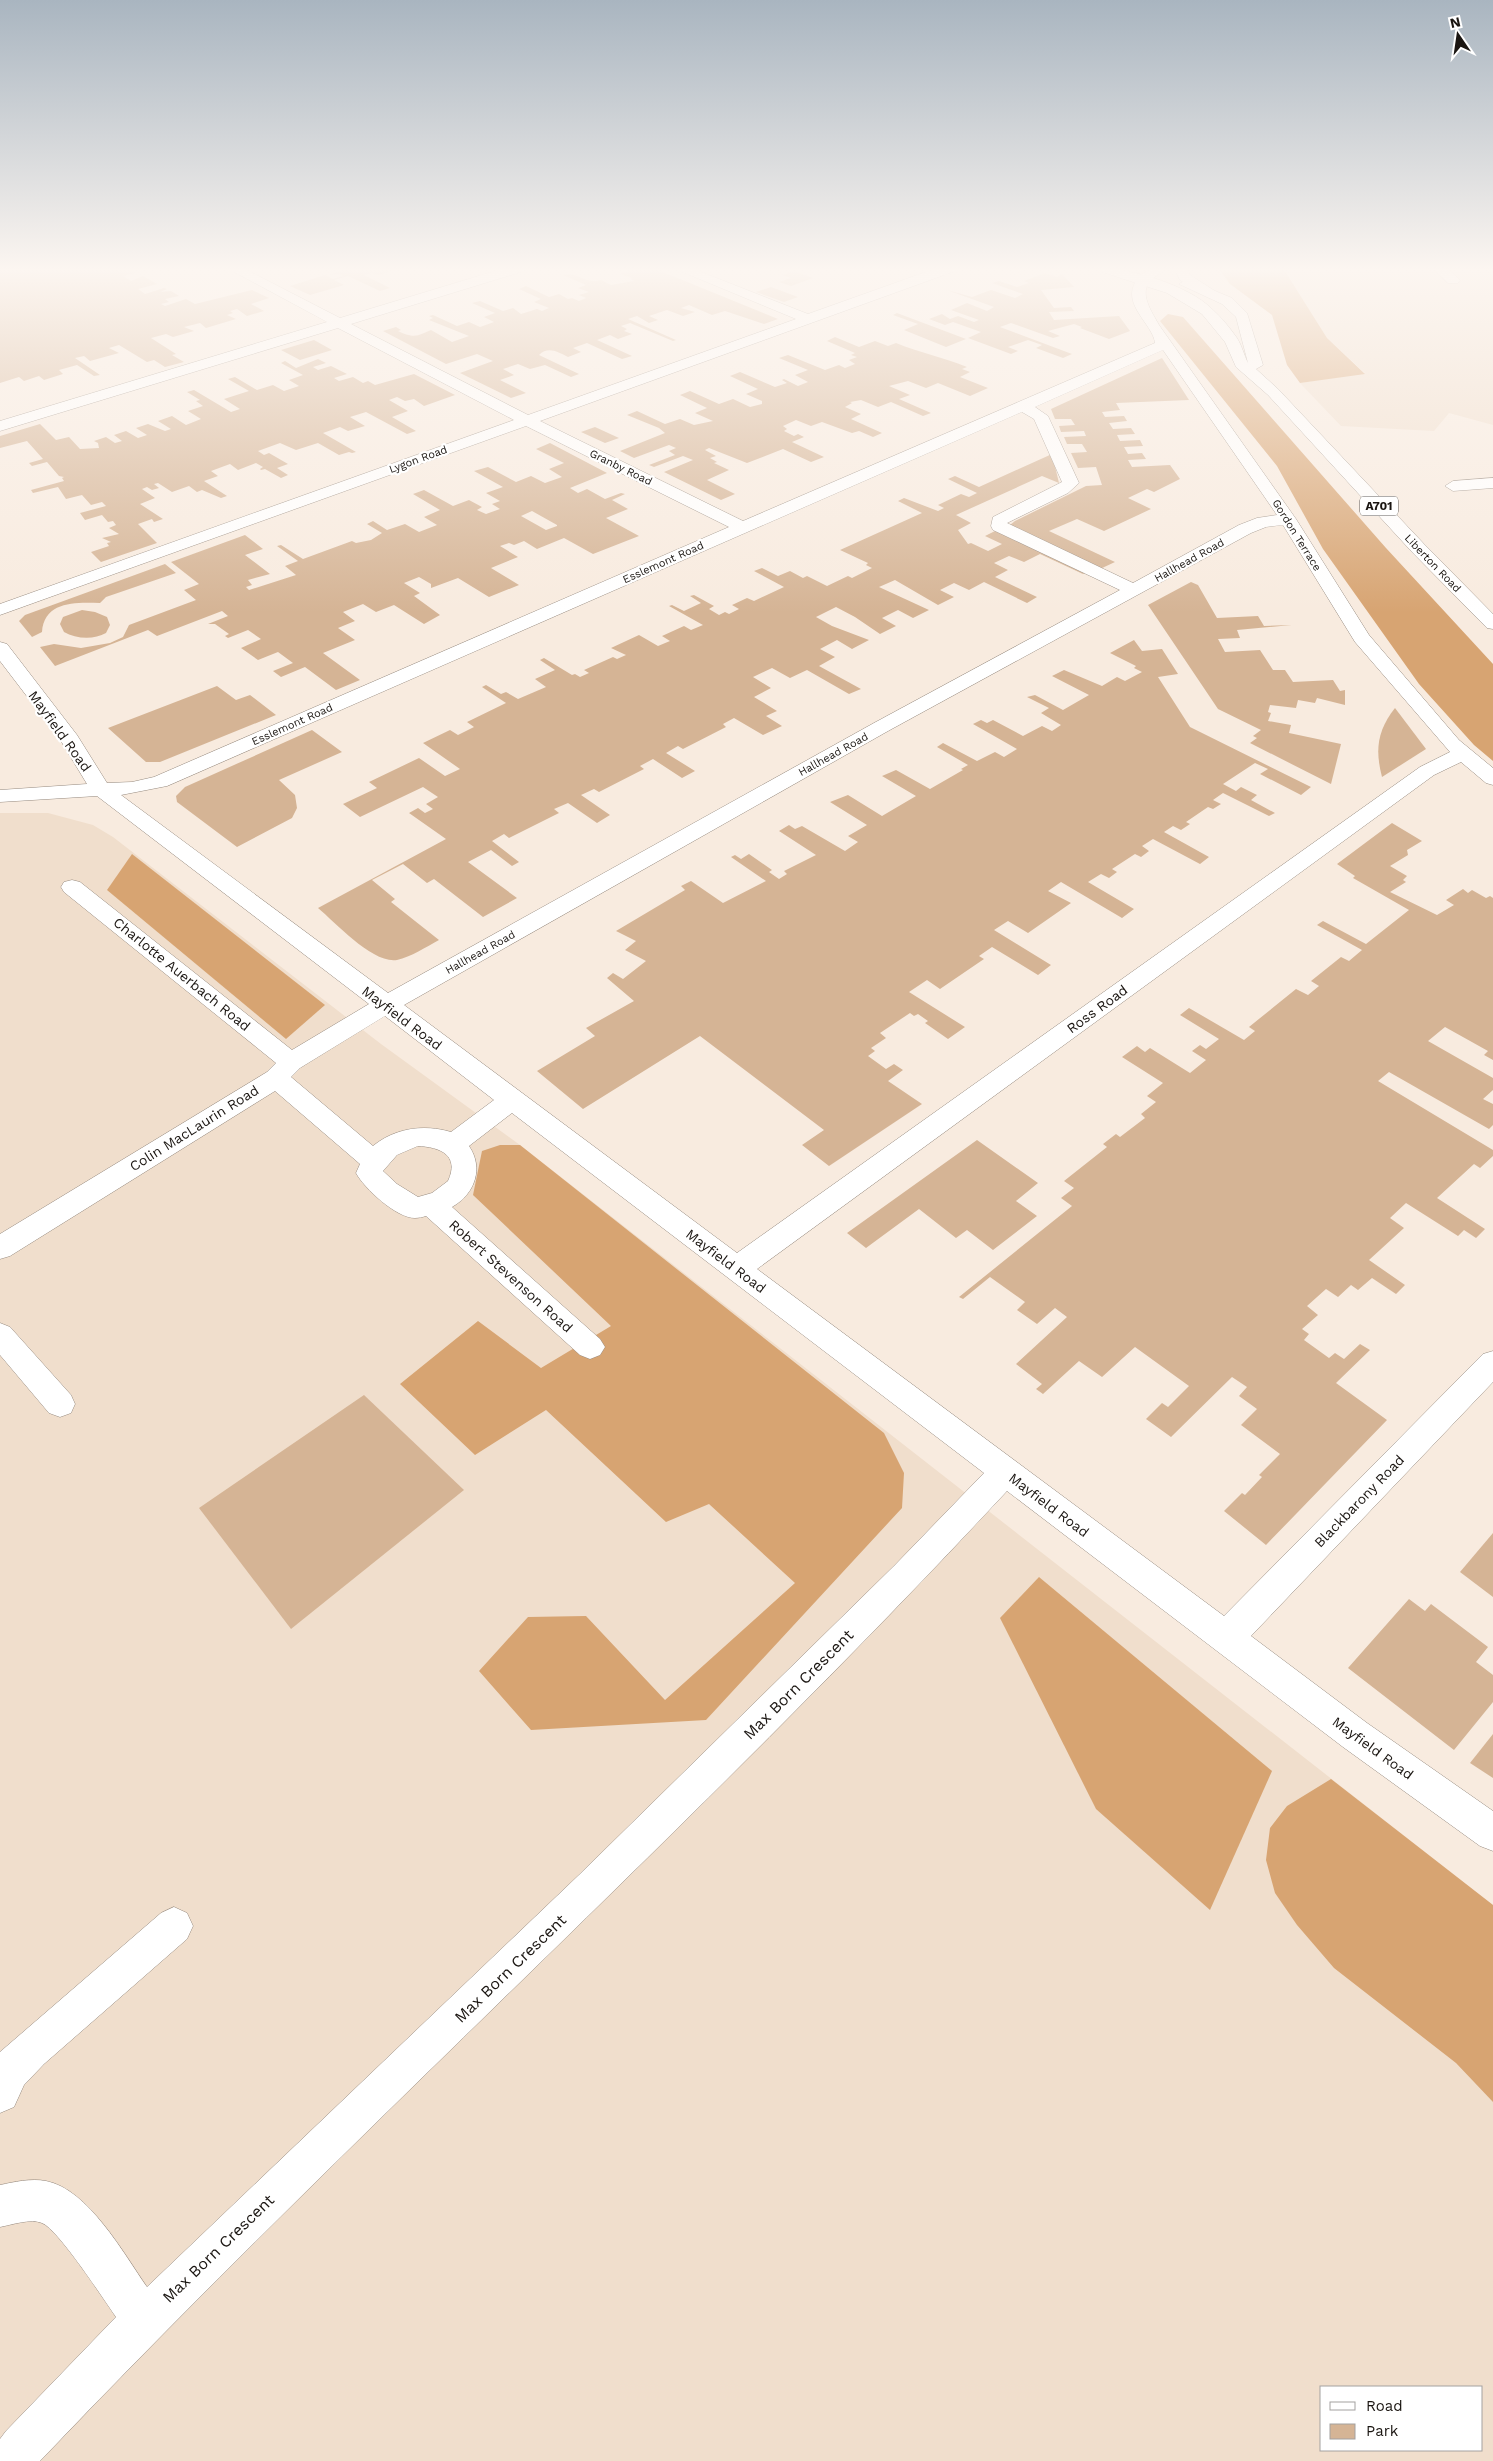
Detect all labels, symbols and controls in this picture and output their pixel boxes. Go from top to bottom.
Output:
north arrow [1433,10,1483,60]
text: N [1448,13,1462,31]
street label: Lygon Road [387,443,449,476]
street label: Granby Road [587,447,654,488]
road number: A701 [1360,496,1398,516]
street label: Gordon Terrace [1269,497,1324,573]
street label: Liberton Road [1402,532,1464,595]
street label: Hallhead Road [1152,536,1226,585]
street label: Esslemont Road [621,539,706,586]
street label: Mayfield Road [25,687,95,775]
street label: Esslemont Road [250,701,335,748]
street label: Hallhead Road [796,730,870,779]
street label: Charlotte Auerbach Road [110,914,254,1034]
street label: Hallhead Road [443,928,517,977]
street label: Ross Road [1064,982,1130,1036]
street label: Mayfield Road [359,983,445,1053]
street label: Colin MacLaurin Road [127,1082,261,1174]
street label: Robert Stevenson Road [446,1216,576,1336]
street label: Mayfield Road [683,1226,769,1296]
street label: Blackbarony Road [1311,1452,1407,1550]
street label: Mayfield Road [1006,1470,1092,1540]
street label: Max Born Crescent [739,1625,858,1743]
street label: Mayfield Road [1329,1713,1417,1783]
street label: Max Born Crescent [451,1910,570,2027]
street label: Max Born Crescent [159,2190,278,2307]
legend [1320,2386,1483,2451]
text: Road [1366,2397,1403,2415]
text: Park [1366,2422,1399,2440]

